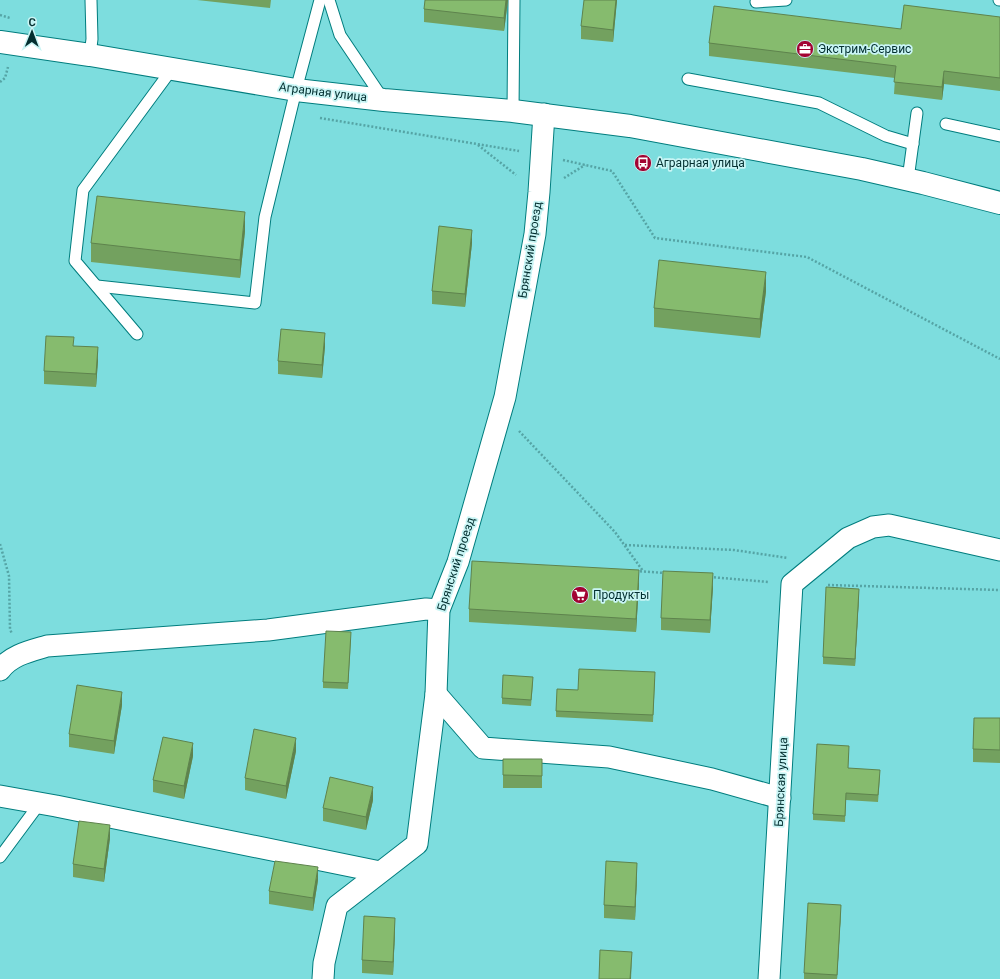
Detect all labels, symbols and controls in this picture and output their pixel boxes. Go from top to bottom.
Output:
north arrow [12,12,52,52]
text: С [28,16,36,29]
office icon: Экстрим-Сервис [795,39,815,59]
place label: Экстрим-Сервис [818,42,911,56]
street label: Аграрная улица [278,80,368,104]
bus stop icon: Аграрная улица [633,153,653,173]
place label: Аграрная улица [656,156,745,170]
street label: Брянский проезд [515,201,545,299]
street label: Брянский проезд [434,515,478,613]
supermarket icon: Продукты [570,585,590,605]
place label: Продукты [593,588,649,602]
street label: Брянская улица [772,737,790,827]

